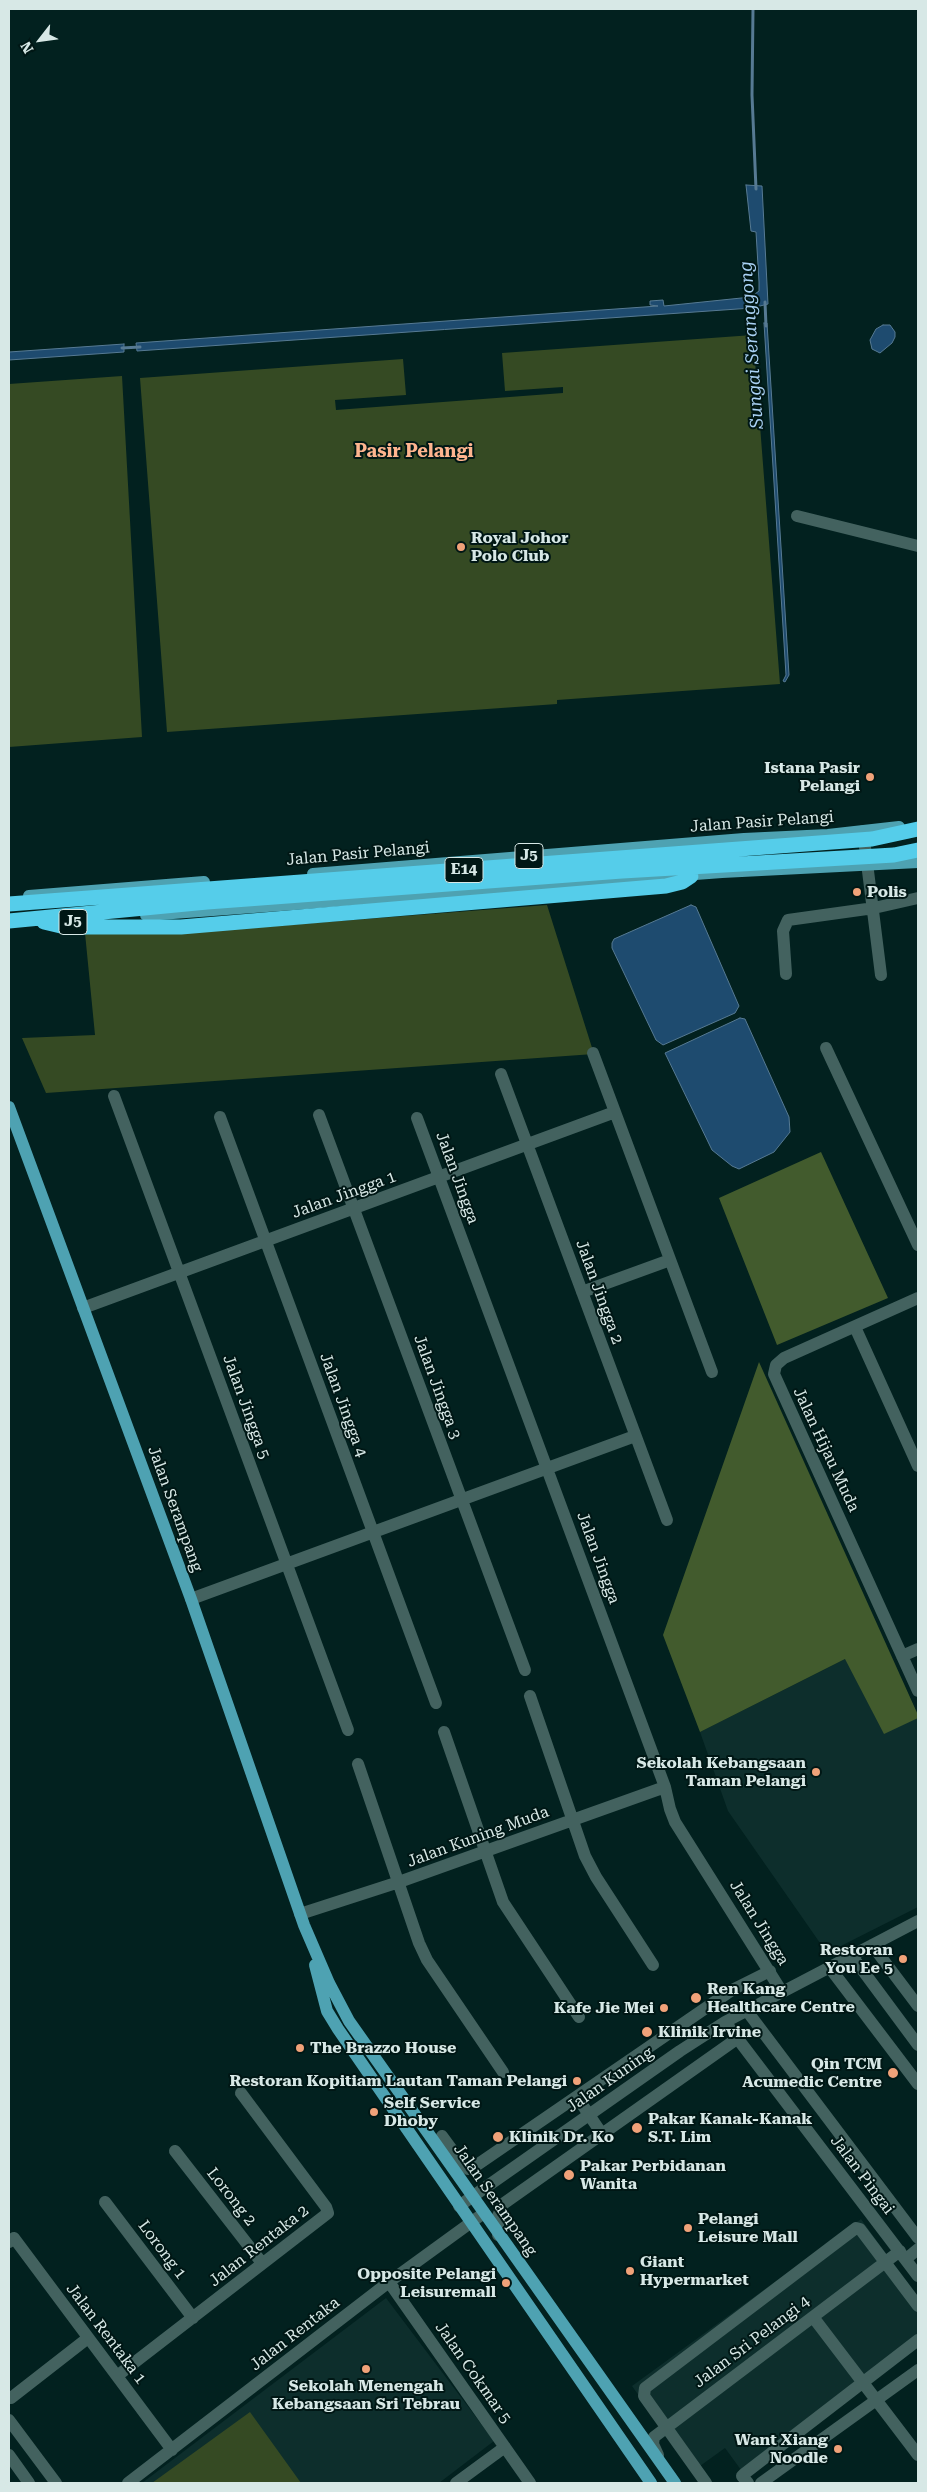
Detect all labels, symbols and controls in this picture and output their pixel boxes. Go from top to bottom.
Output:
north arrow [15,15,65,65]
text: N [17,39,37,56]
water label: Sungai Seranggong [735,260,769,430]
district label: Pasir Pelangi [355,441,473,463]
place label: Royal Johor Polo Club [471,528,569,566]
marker: Royal Johor Polo Club [455,541,467,553]
place label: Istana Pasir Pelangi [764,758,860,796]
marker: Istana Pasir Pelangi [864,771,876,783]
street label: Jalan Pasir Pelangi [690,807,834,837]
street label: Jalan Pasir Pelangi [286,838,430,870]
road number: J5 [515,844,543,868]
road number: E14 [445,858,483,882]
place label: Polis [867,882,907,902]
marker: Polis [851,886,863,898]
road number: J5 [59,910,87,934]
street label: Jalan Jingga [431,1129,483,1227]
street label: Jalan Jingga 1 [289,1167,399,1223]
street label: Jalan Jingga 2 [571,1237,627,1347]
street label: Jalan Jingga 3 [409,1332,465,1442]
street label: Jalan Jingga 4 [315,1350,371,1460]
street label: Jalan Jingga 5 [218,1352,274,1462]
street label: Jalan Hijau Muda [789,1385,863,1515]
street label: Jalan Serampang [143,1444,207,1574]
street label: Jalan Jingga [572,1509,624,1607]
place label: Sekolah Kebangsaan Taman Pelangi [636,1753,806,1791]
marker: Sekolah Kebangsaan Taman Pelangi [810,1766,822,1778]
street label: Jalan Kuning Muda [405,1802,551,1872]
street label: Jalan Jingga [725,1877,793,1969]
place label: Restoran You Ee 5 [820,1940,893,1978]
marker: Restoran You Ee 5 [897,1953,909,1965]
place label: Ren Kang Healthcare Centre [707,1979,855,2017]
marker: Ren Kang Healthcare Centre [689,1991,703,2005]
place label: Kafe Jie Mei [554,1998,654,2018]
marker: Kafe Jie Mei [658,2002,670,2014]
place label: Klinik Irvine [658,2022,761,2042]
marker: Klinik Irvine [640,2025,654,2039]
place label: The Brazzo House [310,2038,456,2058]
marker: The Brazzo House [294,2042,306,2054]
street label: Jalan Kuning [563,2043,657,2117]
place label: Qin TCM Acumedic Centre [742,2054,882,2092]
marker: Qin TCM Acumedic Centre [886,2066,900,2080]
place label: Restoran Kopitiam Lautan Taman Pelangi [229,2071,567,2091]
marker: Restoran Kopitiam Lautan Taman Pelangi [571,2075,583,2087]
place label: Self Service Dhoby [384,2093,480,2131]
marker: Self Service Dhoby [368,2106,380,2118]
place label: Pakar Kanak-Kanak S.T. Lim [648,2109,812,2147]
marker: Pakar Kanak-Kanak S.T. Lim [630,2121,644,2135]
place label: Klinik Dr. Ko [509,2127,614,2147]
marker: Klinik Dr. Ko [491,2130,505,2144]
street label: Jalan Pingai [826,2132,898,2218]
street label: Jalan Serampang [449,2140,541,2260]
place label: Pakar Perbidanan Wanita [580,2156,726,2194]
street label: Lorong 2 [202,2164,260,2230]
marker: Pakar Perbidanan Wanita [562,2168,576,2182]
street label: Jalan Rentaka 2 [205,2201,313,2291]
place label: Pelangi Leisure Mall [698,2209,798,2247]
street label: Lorong 1 [134,2217,190,2283]
marker: Pelangi Leisure Mall [682,2222,694,2234]
place label: Giant Hypermarket [640,2252,749,2290]
place label: Opposite Pelangi Leisuremall [357,2264,496,2302]
marker: Giant Hypermarket [624,2265,636,2277]
marker: Opposite Pelangi Leisuremall [500,2277,512,2289]
street label: Jalan Rentaka 1 [62,2280,150,2388]
street label: Jalan Sri Pelangi 4 [690,2292,814,2392]
street label: Jalan Rentaka [246,2293,344,2375]
street label: Jalan Cokmar 5 [431,2318,515,2428]
marker: Sekolah Menengah Kebangsaan Sri Tebrau [360,2363,372,2375]
place label: Sekolah Menengah Kebangsaan Sri Tebrau [272,2376,460,2414]
place label: Want Xiang Noodle [734,2430,828,2468]
marker: Want Xiang Noodle [832,2443,844,2455]

